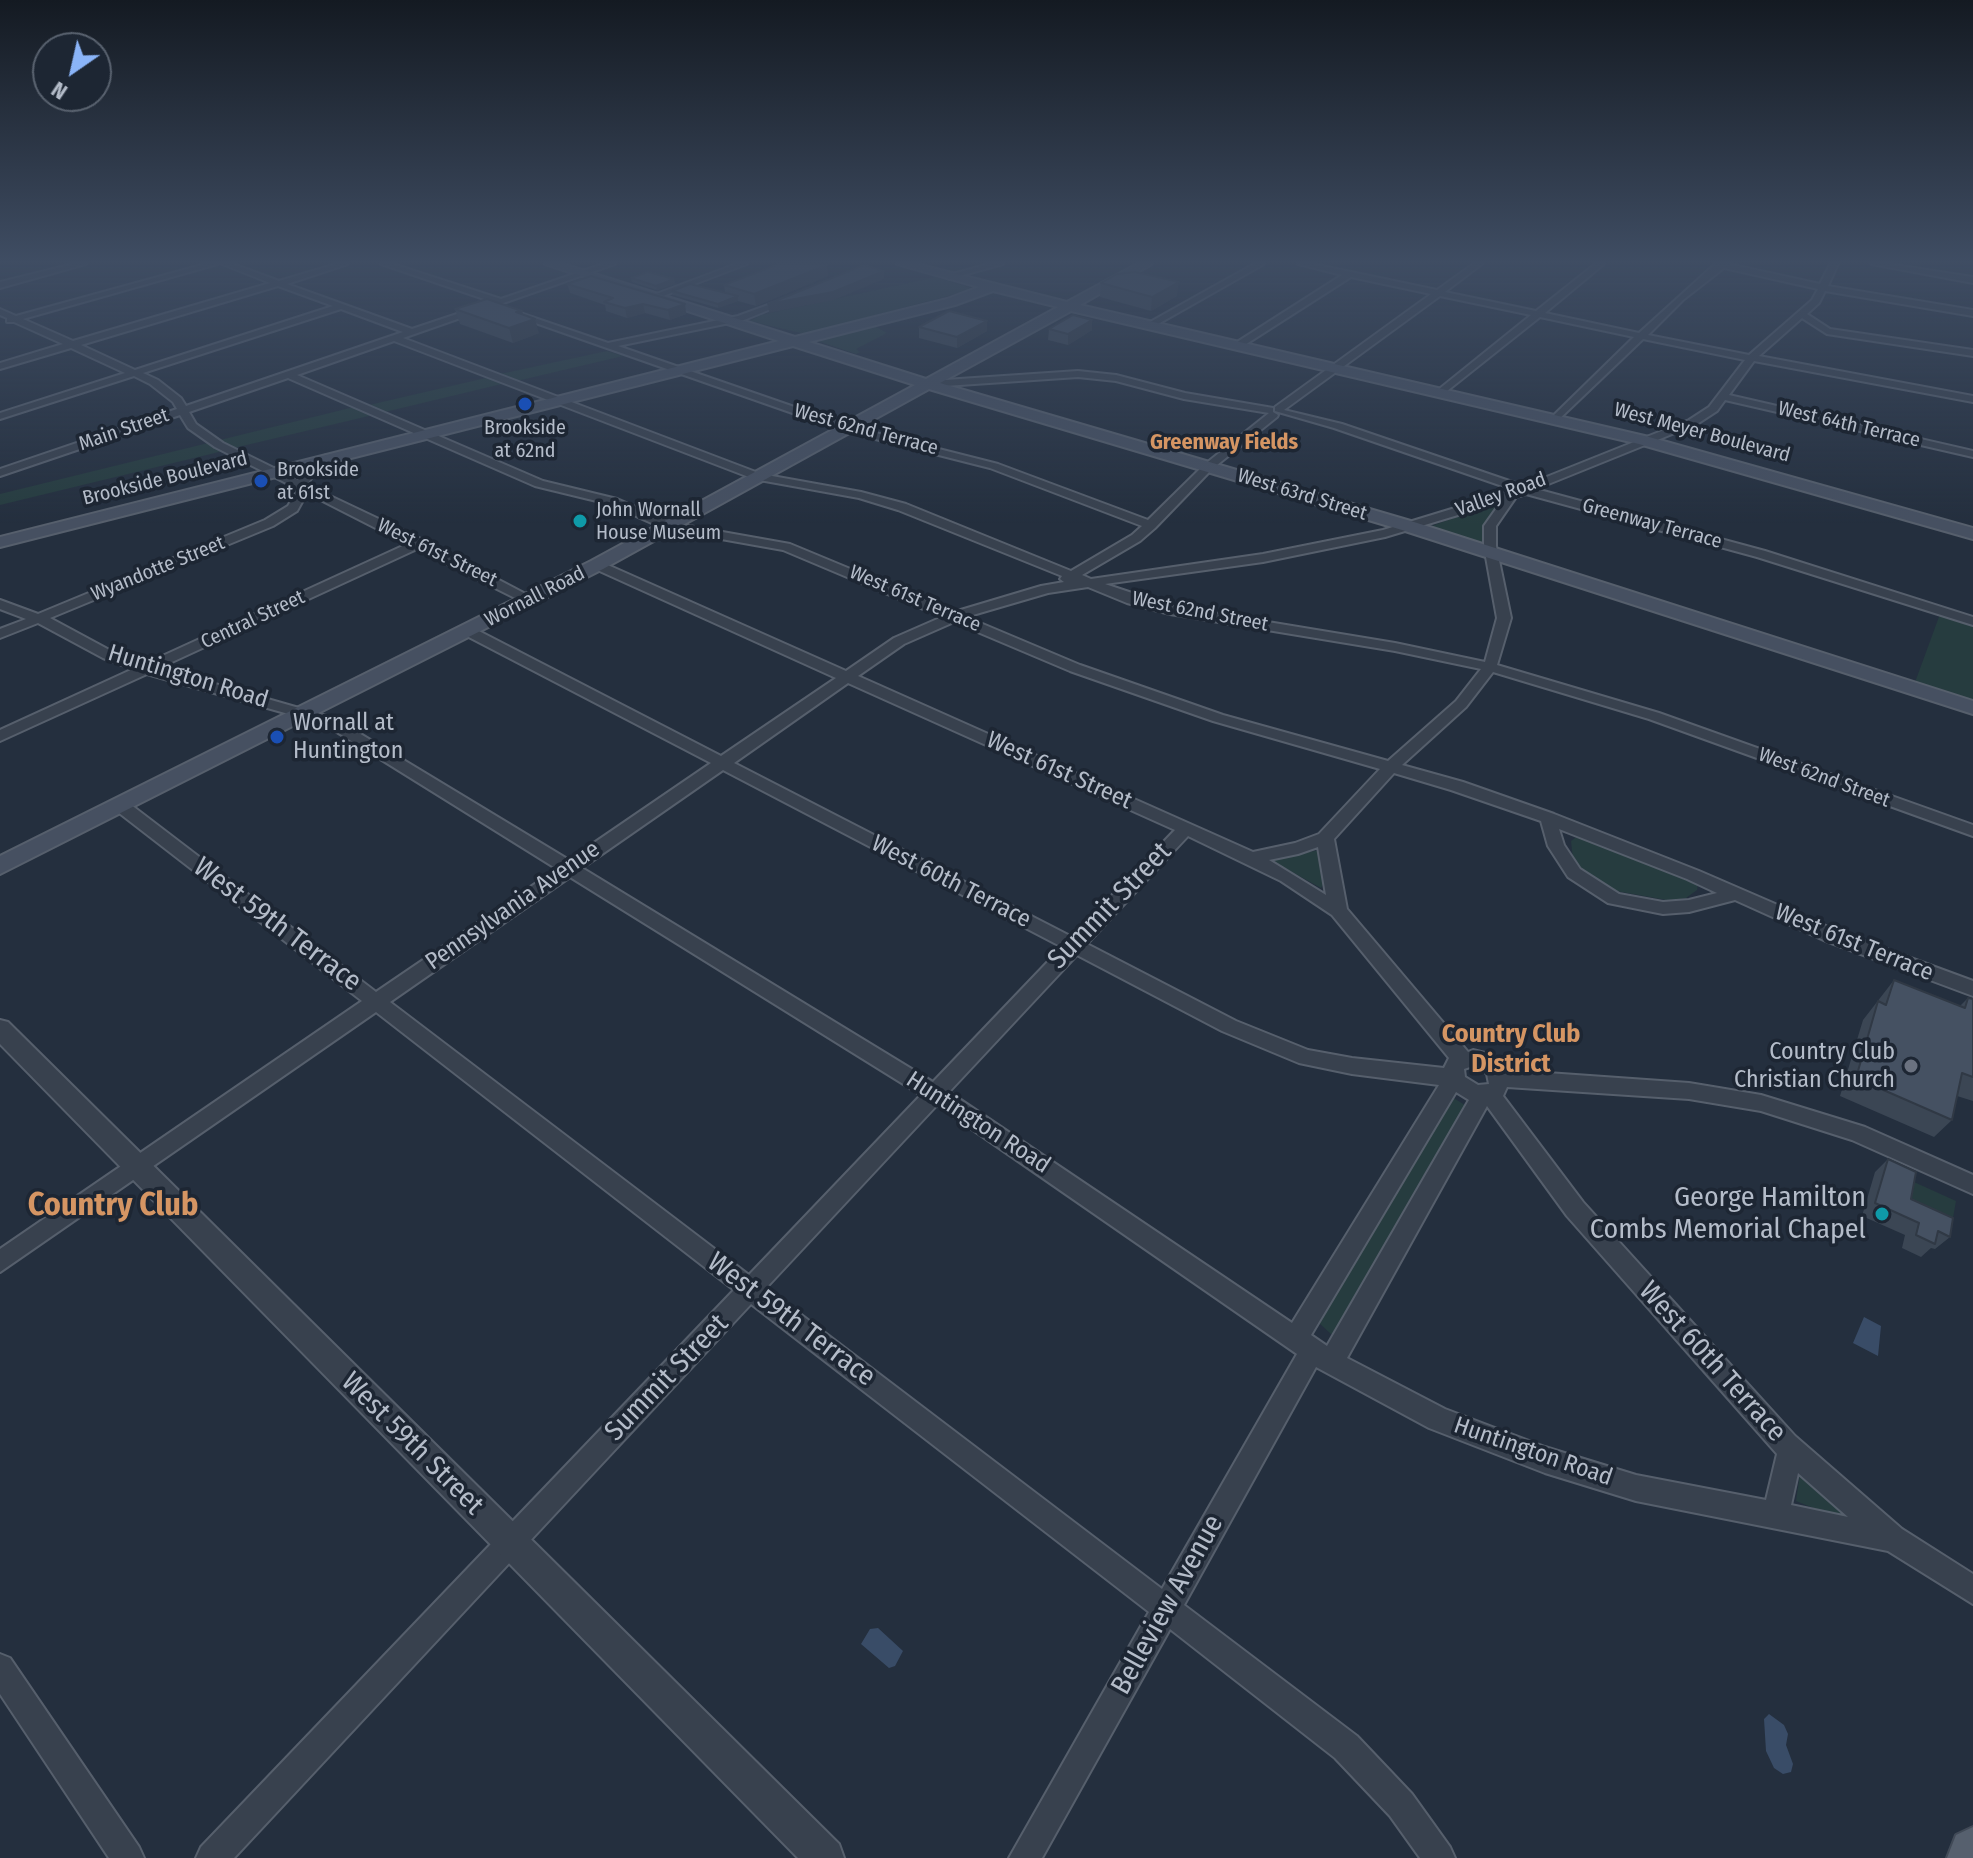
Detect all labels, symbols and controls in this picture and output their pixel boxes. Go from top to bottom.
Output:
north arrow [32,32,112,112]
text: N [46,76,72,106]
marker: Brookside at 62nd [516,395,534,413]
street label: West 64th Terrace [1776,397,1922,453]
street label: West Meyer Boulevard [1611,398,1793,468]
street label: West 62nd Terrace [791,399,941,461]
street label: Main Street [76,403,172,457]
place label: Brookside at 62nd [484,416,566,463]
district label: Greenway Fields [1150,430,1298,456]
street label: Brookside Boulevard [80,447,250,511]
place label: Brookside at 61st [277,458,359,505]
street label: West 63rd Street [1234,464,1370,526]
street label: Valley Road [1453,468,1549,522]
marker: Brookside at 61st [252,472,270,490]
street label: Greenway Terrace [1580,494,1724,554]
place label: John Wornall House Museum [596,498,721,545]
marker: John Wornall House Museum [571,512,589,530]
street label: West 61st Street [373,514,501,592]
street label: Wyandotte Street [88,531,228,607]
street label: West 61st Terrace [846,561,984,637]
street label: Wornall Road [481,562,589,632]
street label: Central Street [197,585,309,655]
street label: West 62nd Street [1130,587,1270,637]
street label: Huntington Road [105,639,271,715]
place label: Wornall at Huntington [293,709,403,765]
street label: West 61st Street [982,726,1136,816]
marker: Wornall at Huntington [268,728,286,746]
street label: West 62nd Street [1755,743,1893,813]
street label: West 60th Terrace [867,829,1035,935]
street label: Pennsylvania Avenue [420,835,606,977]
street label: Summit Street [1041,836,1179,976]
street label: West 59th Terrace [186,851,368,999]
street label: West 61st Terrace [1771,898,1937,988]
district label: Country Club District [1442,1019,1580,1080]
place label: Country Club Christian Church [1734,1038,1895,1094]
marker: Country Club Christian Church [1902,1057,1920,1075]
street label: Huntington Road [901,1066,1055,1180]
place label: George Hamilton Combs Memorial Chapel [1590,1181,1866,1247]
district label: Country Club [28,1187,198,1225]
marker: George Hamilton Combs Memorial Chapel [1873,1205,1891,1223]
street label: West 59th Terrace [700,1246,882,1394]
street label: West 60th Terrace [1631,1275,1793,1449]
street label: Summit Street [598,1308,736,1448]
street label: West 59th Street [334,1366,490,1522]
street label: Huntington Road [1450,1411,1616,1493]
street label: Belleview Avenue [1105,1509,1231,1701]

